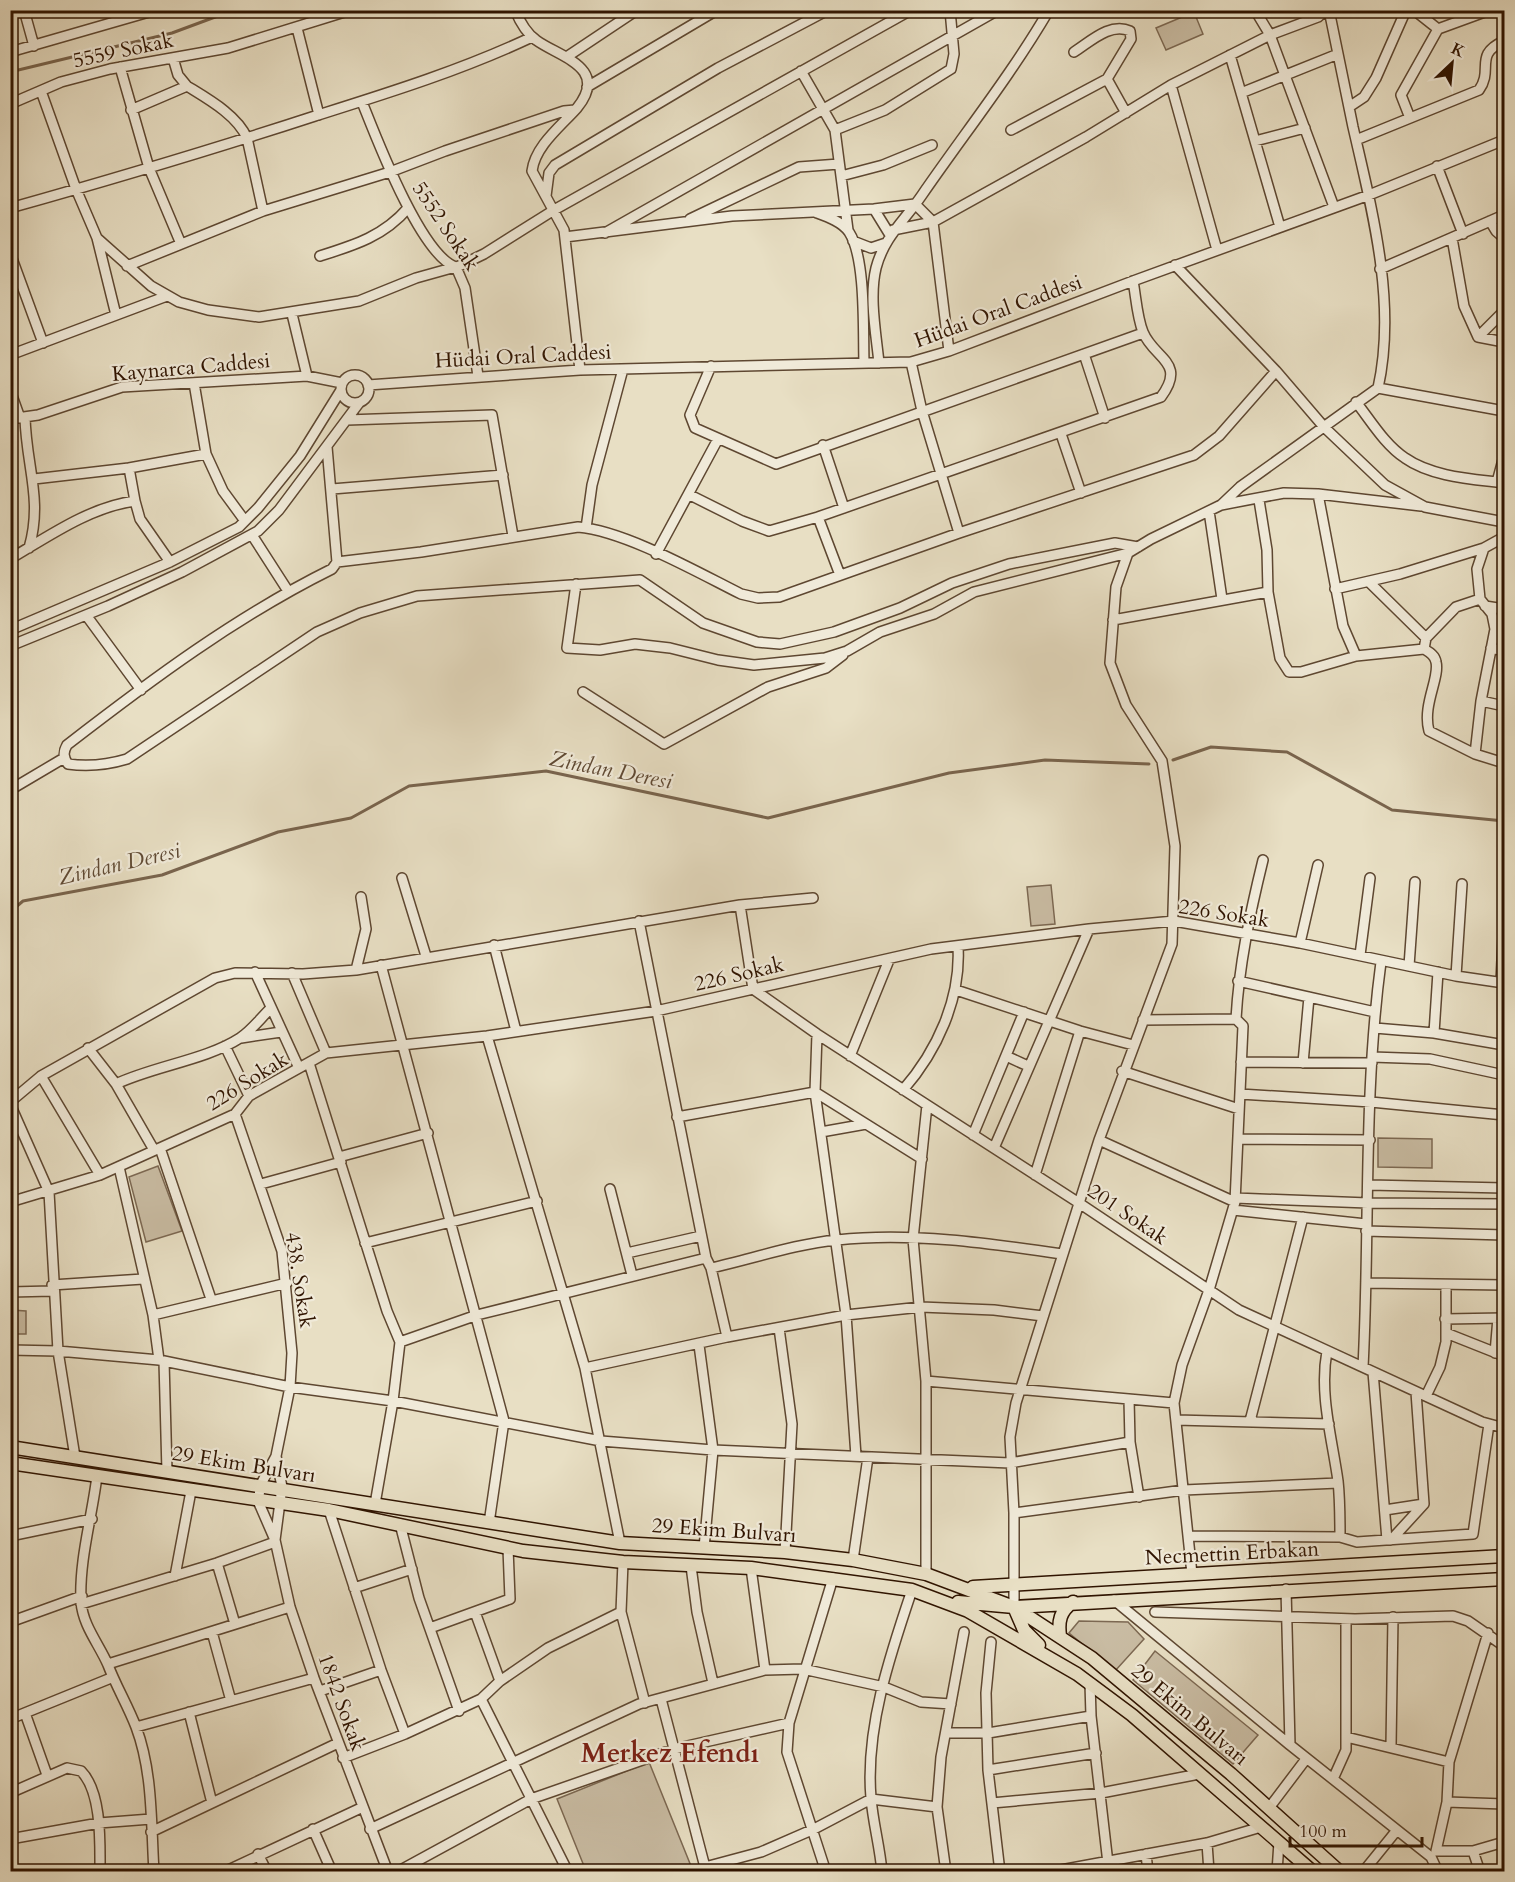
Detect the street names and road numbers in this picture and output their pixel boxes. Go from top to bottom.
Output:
street label: 5559 Sokak [70,26,177,75]
street label: 5552 Sokak [405,176,487,277]
street label: Hüdai Oral Caddesi [910,268,1086,355]
street label: Hüdai Oral Caddesi [434,337,612,376]
street label: Kaynarca Caddesi [111,346,271,389]
street label: 226 Sokak [1177,892,1272,935]
street label: 226 Sokak [691,950,788,999]
street label: 226 Sokak [201,1045,294,1118]
street label: 201 Sokak [1082,1177,1174,1252]
street label: 438. Sokak [278,1230,322,1331]
street label: 29 Ekim Bulvarı [170,1439,318,1490]
street label: 29 Ekim Bulvarı [651,1511,797,1550]
street label: Necmettin Erbakan [1144,1534,1320,1573]
street label: 1842 Sokak [310,1649,373,1756]
street label: 29 Ekim Bulvarı [1125,1657,1255,1772]

